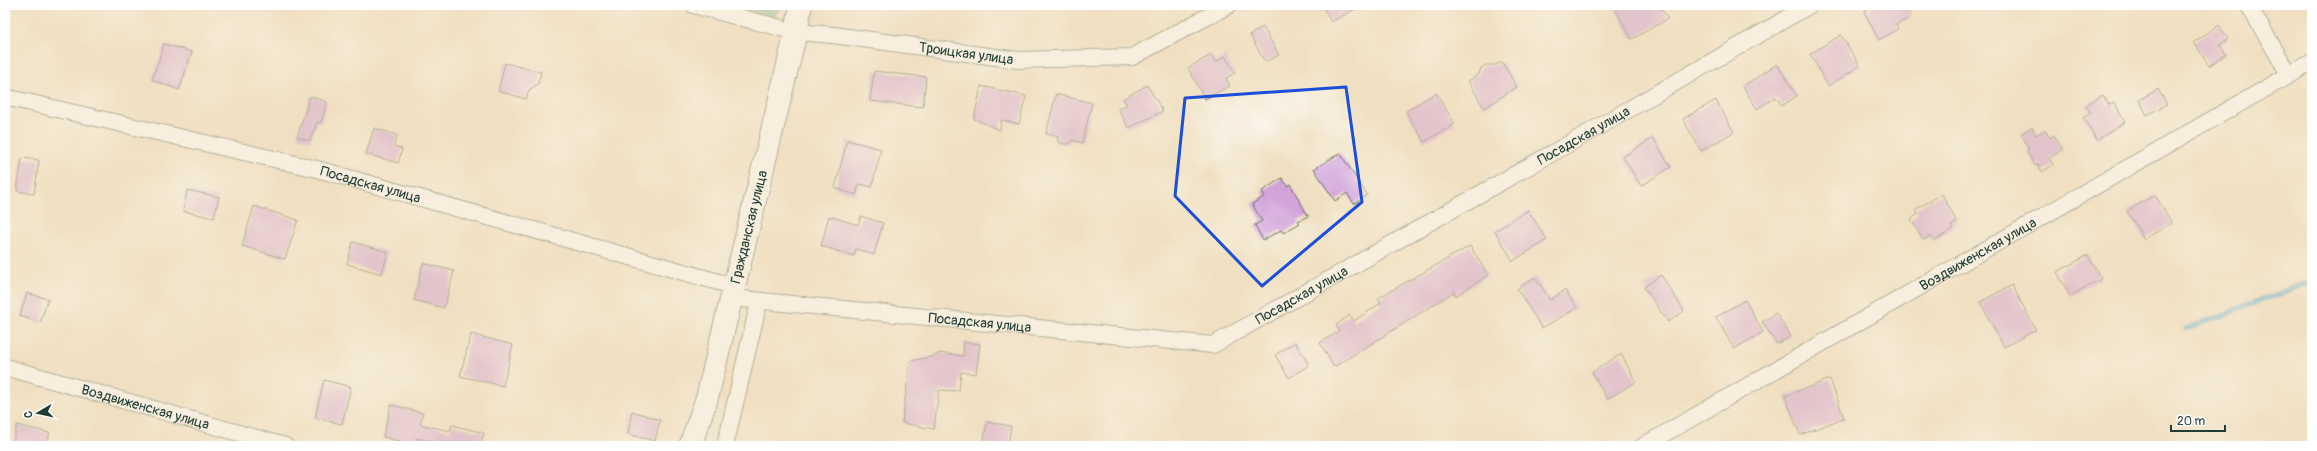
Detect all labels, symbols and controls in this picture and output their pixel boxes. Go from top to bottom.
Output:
street label: Троицкая улица [918,38,1015,68]
street label: Посадская улица [1534,102,1633,168]
street label: Посадская улица [319,162,423,206]
street label: Гражданская улица [727,168,771,285]
street label: Воздвиженская улица [1916,214,2039,294]
street label: Посадская улица [1252,262,1351,328]
street label: Посадская улица [928,309,1032,336]
street label: Воздвиженская улица [80,381,211,433]
north arrow [18,393,58,433]
scale bar [2171,407,2225,433]
text: С [22,410,36,419]
text: 20 m [2177,414,2206,429]

